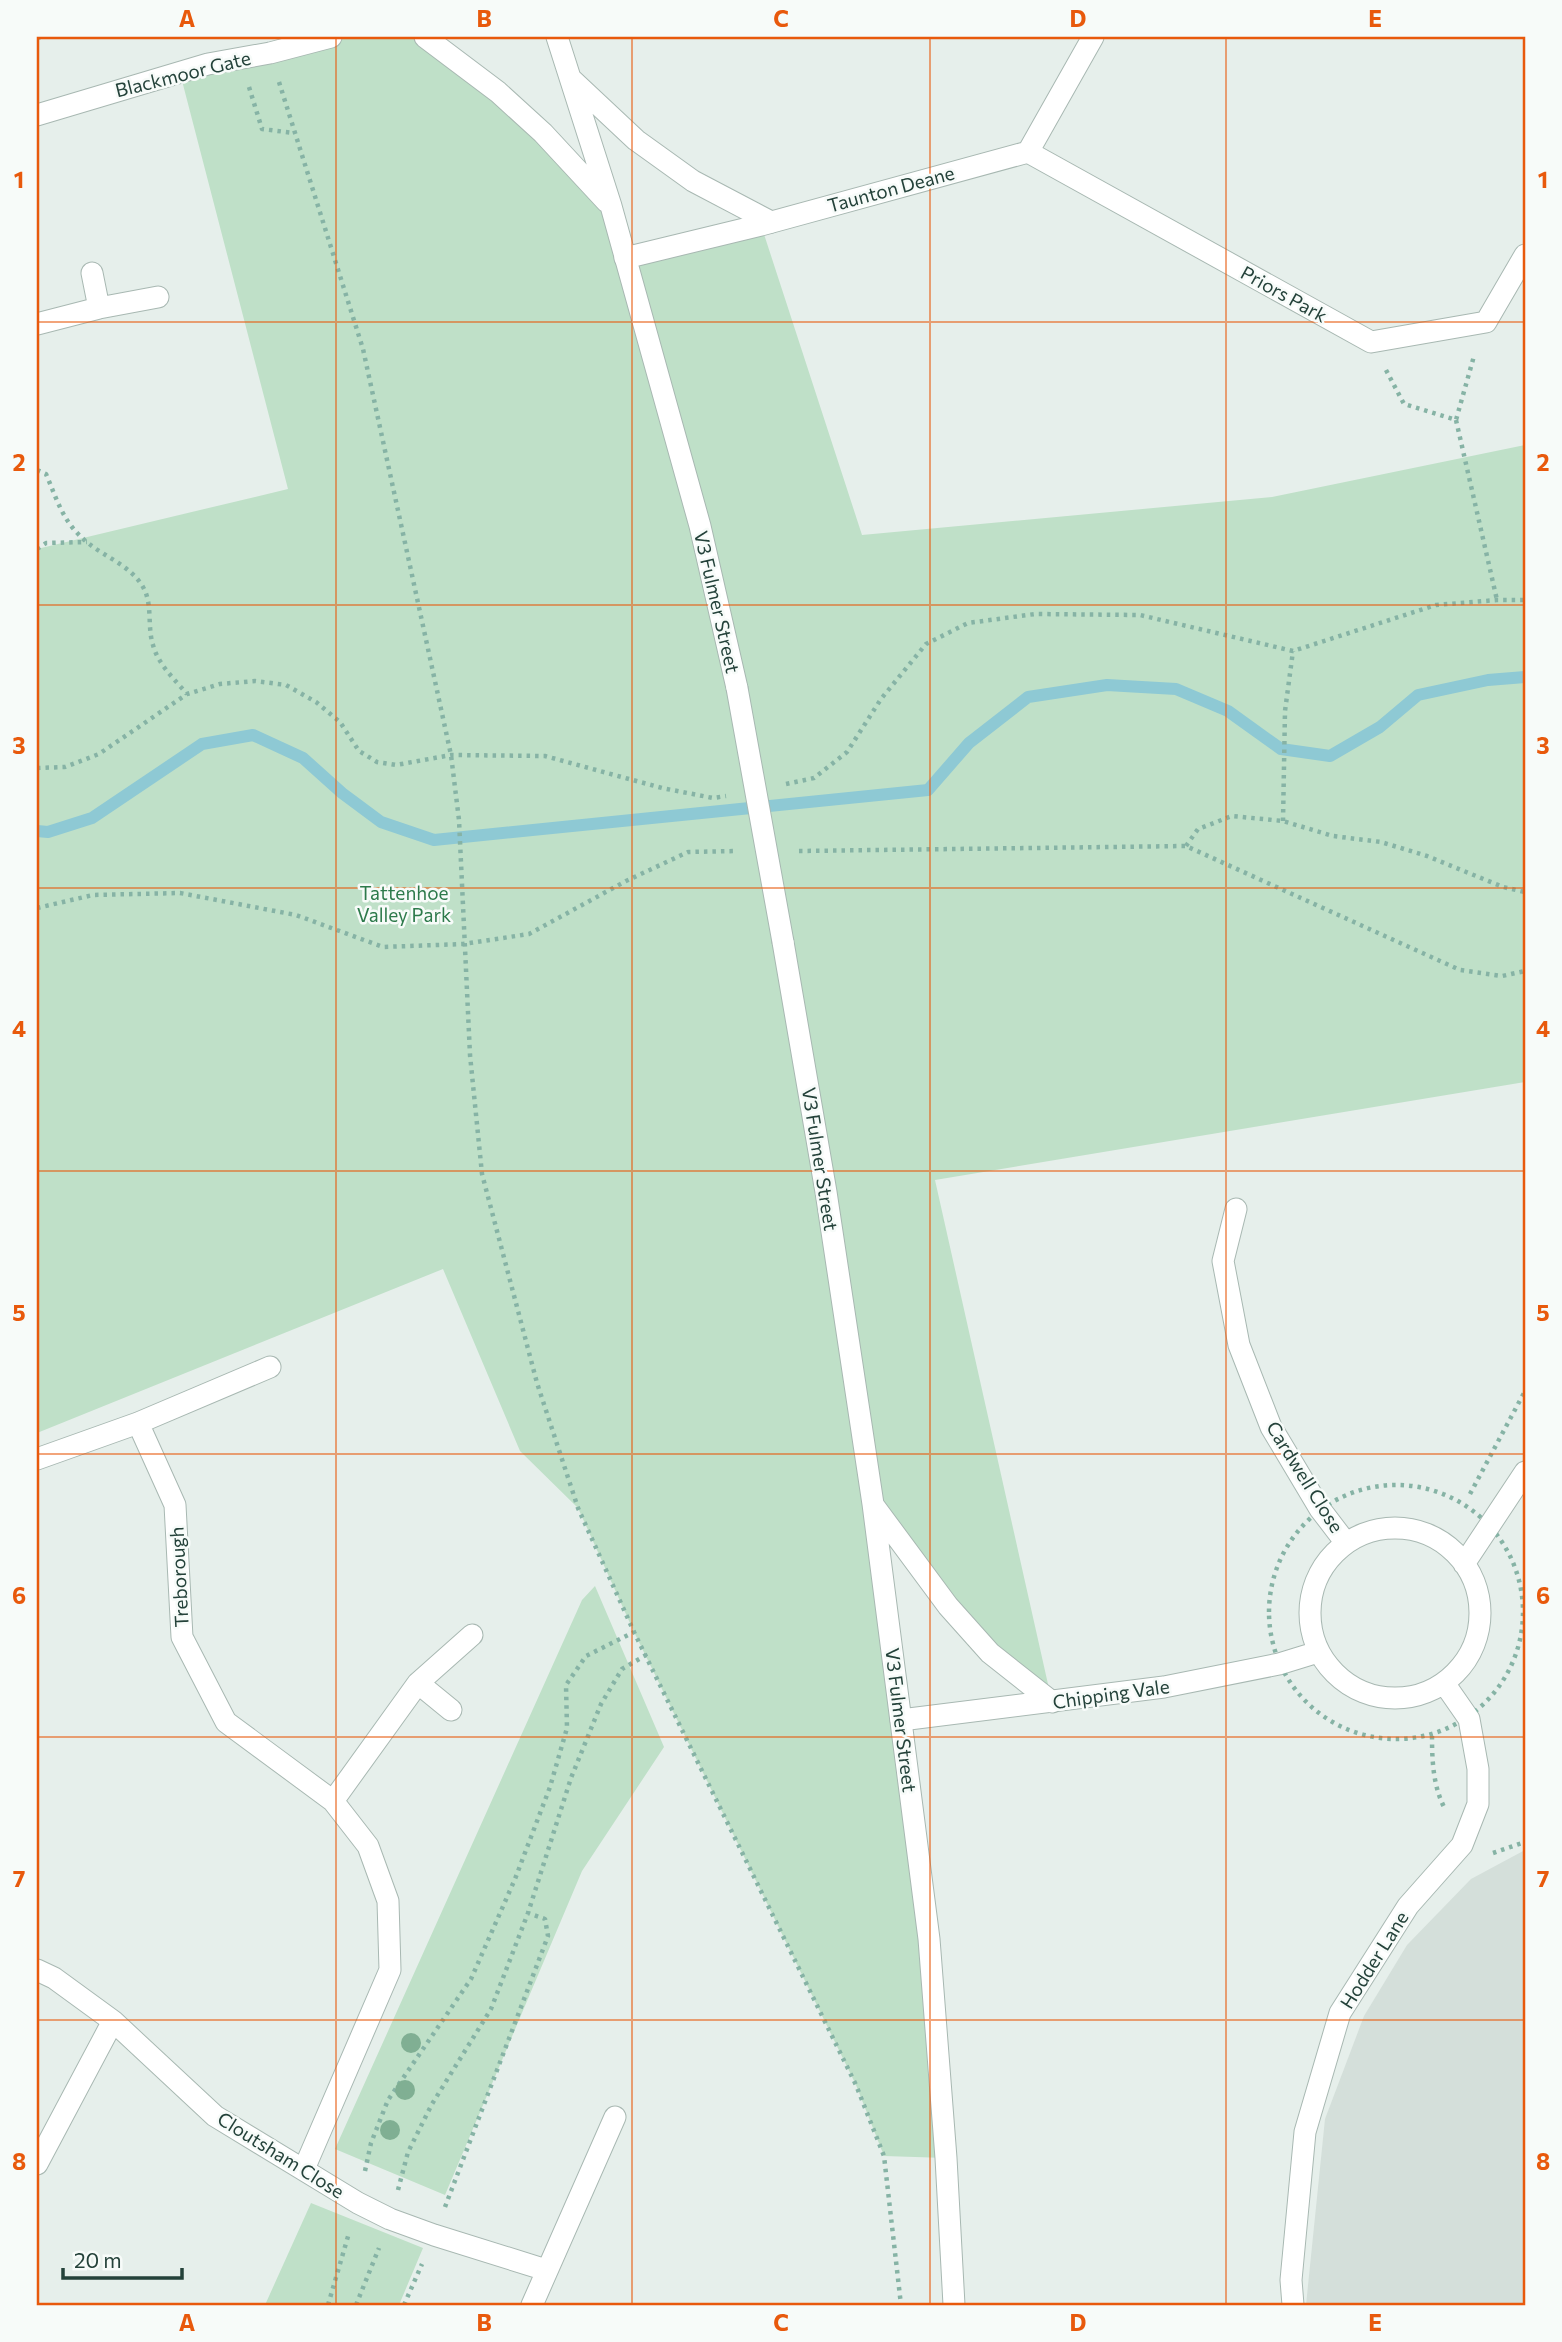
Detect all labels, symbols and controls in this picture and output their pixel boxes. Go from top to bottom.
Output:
text: A [179,4,196,32]
text: B [476,4,492,32]
text: C [773,4,789,32]
text: D [1070,4,1087,32]
text: E [1368,4,1382,32]
street label: Blackmoor Gate [113,46,253,101]
street label: Taunton Deane [825,161,957,216]
text: 1 [14,165,24,193]
text: 1 [1538,165,1548,193]
street label: Priors Park [1237,260,1331,327]
text: 2 [12,448,26,476]
text: 2 [1536,448,1550,476]
street label: V3 Fulmer Street [690,529,745,675]
text: 3 [12,731,26,759]
text: 3 [1536,731,1550,759]
park label: Tattenhoe Valley Park [357,881,451,926]
text: 4 [12,1014,26,1042]
text: 4 [1536,1014,1550,1042]
street label: V3 Fulmer Street [798,1085,843,1233]
text: 5 [12,1298,26,1326]
text: 5 [1536,1298,1550,1326]
street label: Cardwell Close [1262,1417,1349,1537]
street label: Treborough [164,1526,193,1628]
text: 6 [12,1581,26,1609]
text: 6 [1536,1581,1550,1609]
street label: V3 Fulmer Street [881,1647,922,1794]
street label: Chipping Vale [1051,1674,1171,1713]
text: 7 [13,1864,25,1892]
text: 7 [1537,1864,1549,1892]
street label: Hodder Lane [1335,1907,1413,2013]
street label: Cloutsham Close [214,2106,349,2203]
text: 8 [12,2147,26,2175]
text: 8 [1536,2147,1550,2175]
scale bar [63,2237,182,2281]
text: 20 m [74,2247,122,2272]
text: A [179,2308,196,2336]
text: B [476,2308,492,2336]
text: C [773,2308,789,2336]
text: D [1070,2308,1087,2336]
text: E [1368,2308,1382,2336]

